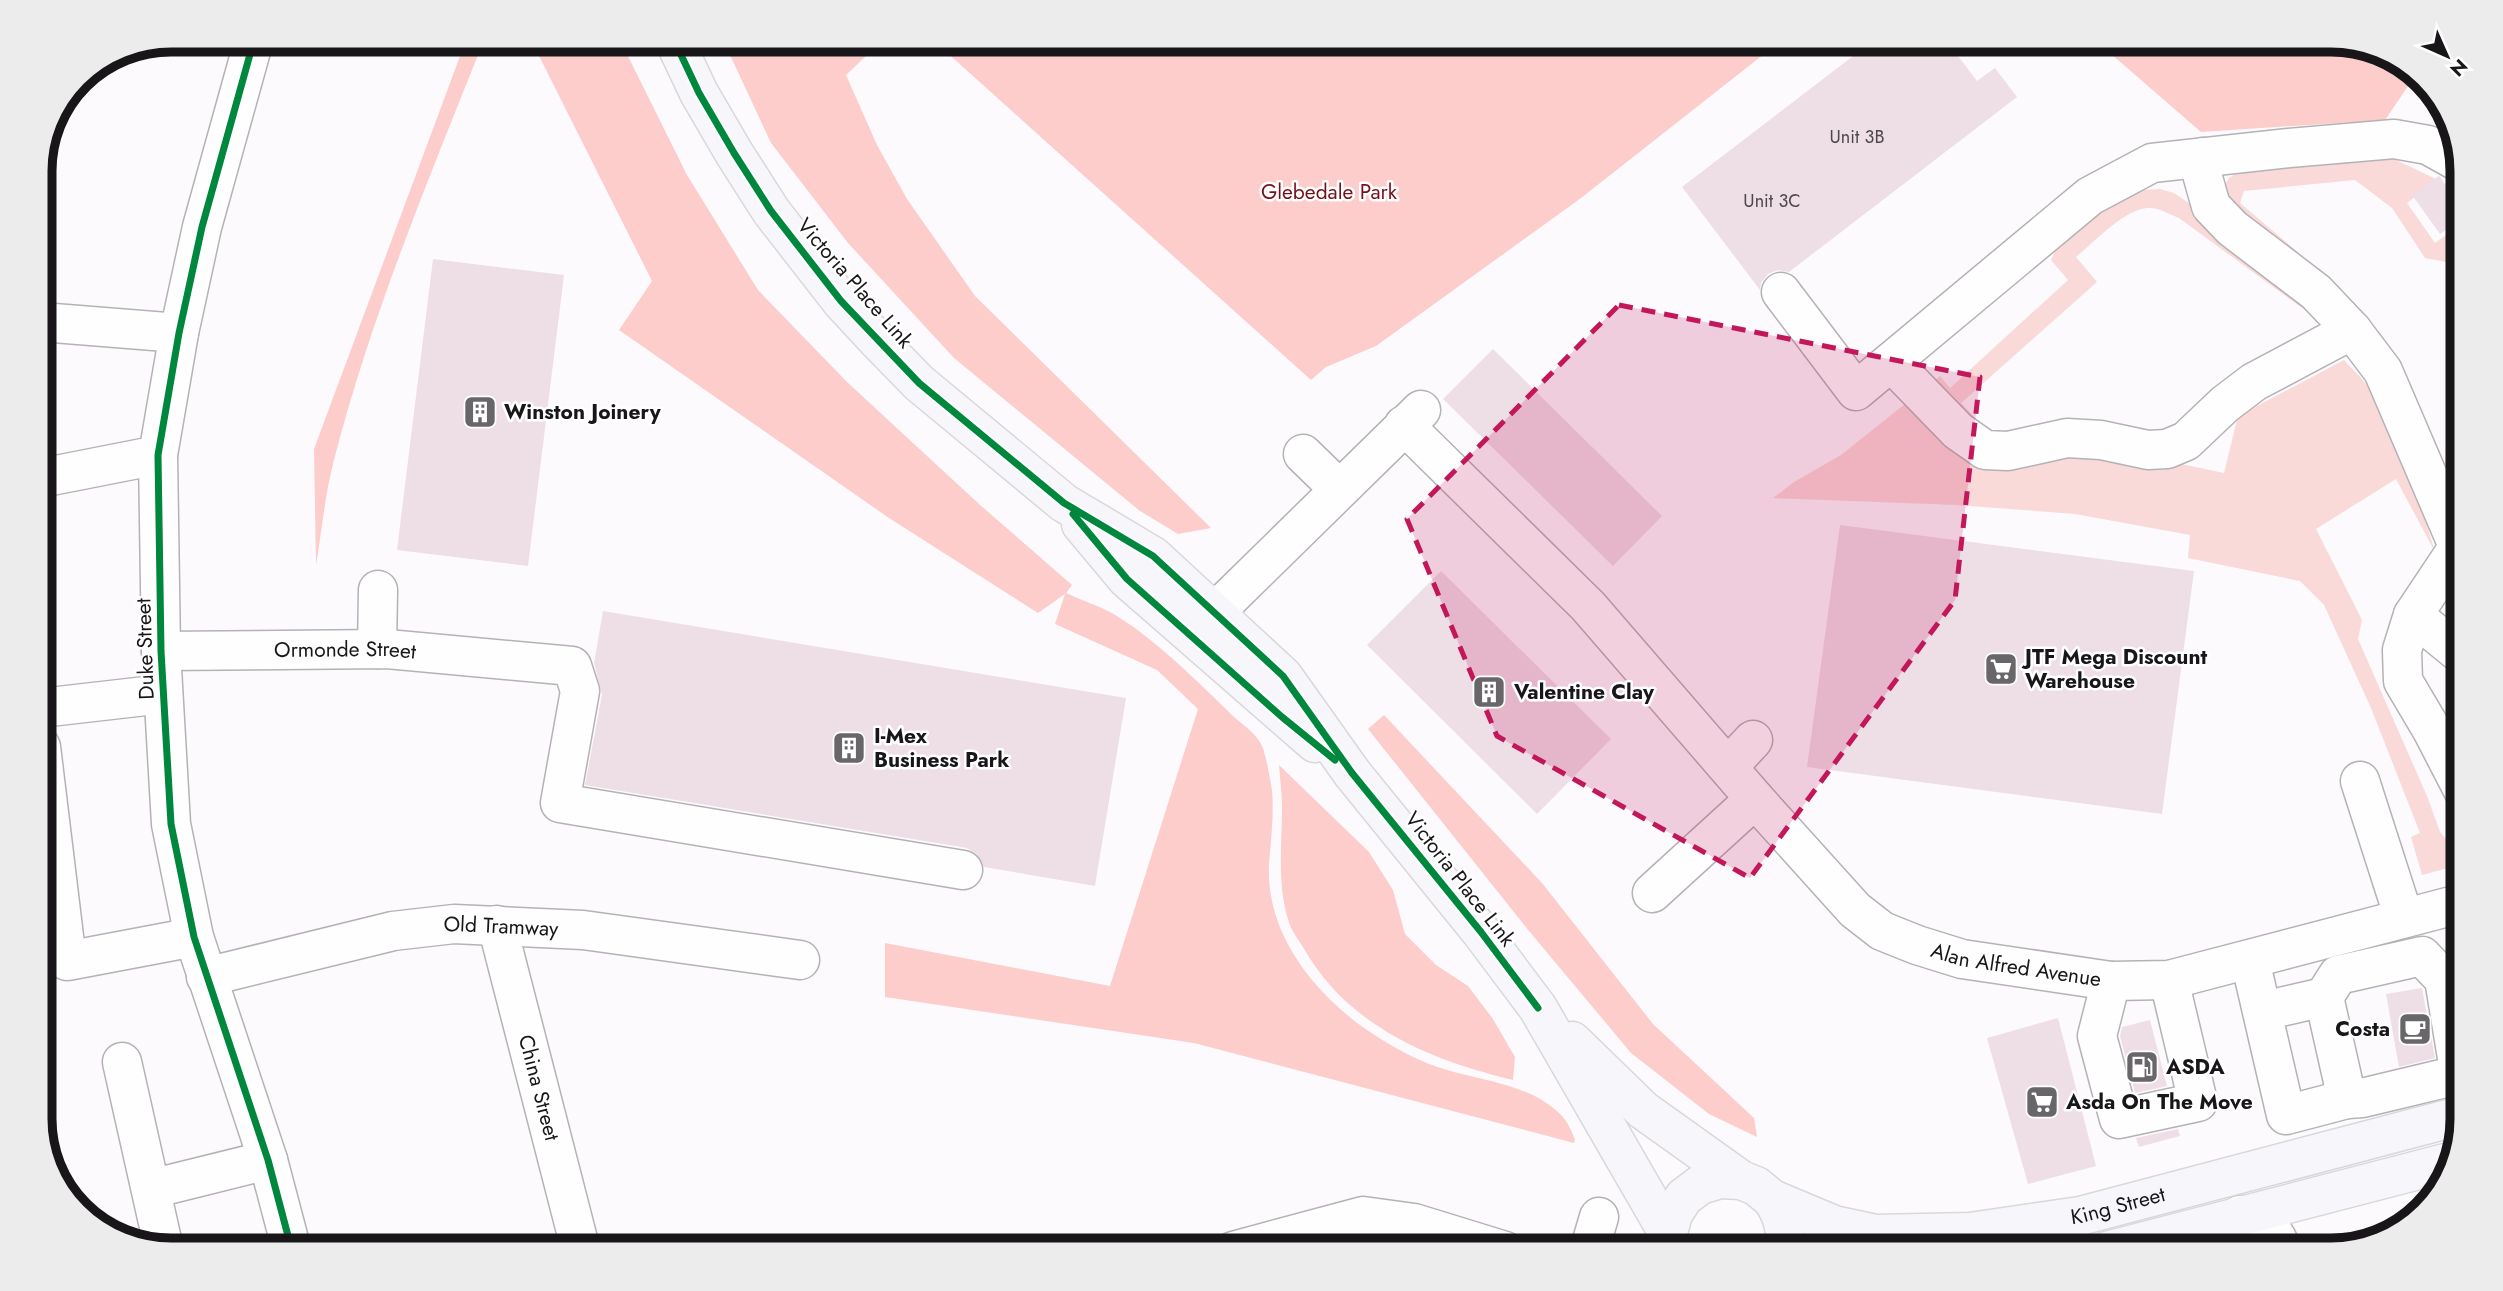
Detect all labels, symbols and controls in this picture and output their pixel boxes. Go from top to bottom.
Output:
north arrow [2412,21,2482,91]
text: N [2444,53,2474,83]
house number: Unit 3B [1830,124,1885,150]
park label: Glebedale Park [1261,177,1398,207]
house number: Unit 3C [1743,188,1801,214]
street label: Victoria Place Link [790,211,921,355]
building icon: Winston Joinery [461,393,499,431]
place label: Winston Joinery [504,397,662,427]
street label: Duke Street [128,598,162,700]
street label: Ormonde Street [274,634,417,667]
place label: JTF Mega Discount Warehouse [2021,642,2207,696]
supermarket icon: JTF Mega Discount Warehouse [1982,650,2020,688]
building icon: Valentine Clay [1470,673,1508,711]
place label: Valentine Clay [1513,677,1655,707]
place label: I-Mex Business Park [874,721,1009,775]
building icon: I-Mex Business Park [830,729,868,767]
street label: Victoria Place Link [1398,805,1523,953]
street label: Old Tramway [442,908,560,944]
street label: Alan Alfred Avenue [1927,935,2103,994]
cafe icon: Costa [2396,1010,2434,1048]
place label: Costa [2335,1014,2390,1044]
street label: China Street [511,1031,567,1144]
fuel station icon: ASDA [2123,1048,2161,1086]
place label: ASDA [2165,1052,2225,1082]
supermarket icon: Asda On The Move [2023,1083,2061,1121]
place label: Asda On The Move [2065,1087,2253,1117]
street label: King Street [2069,1179,2168,1232]

